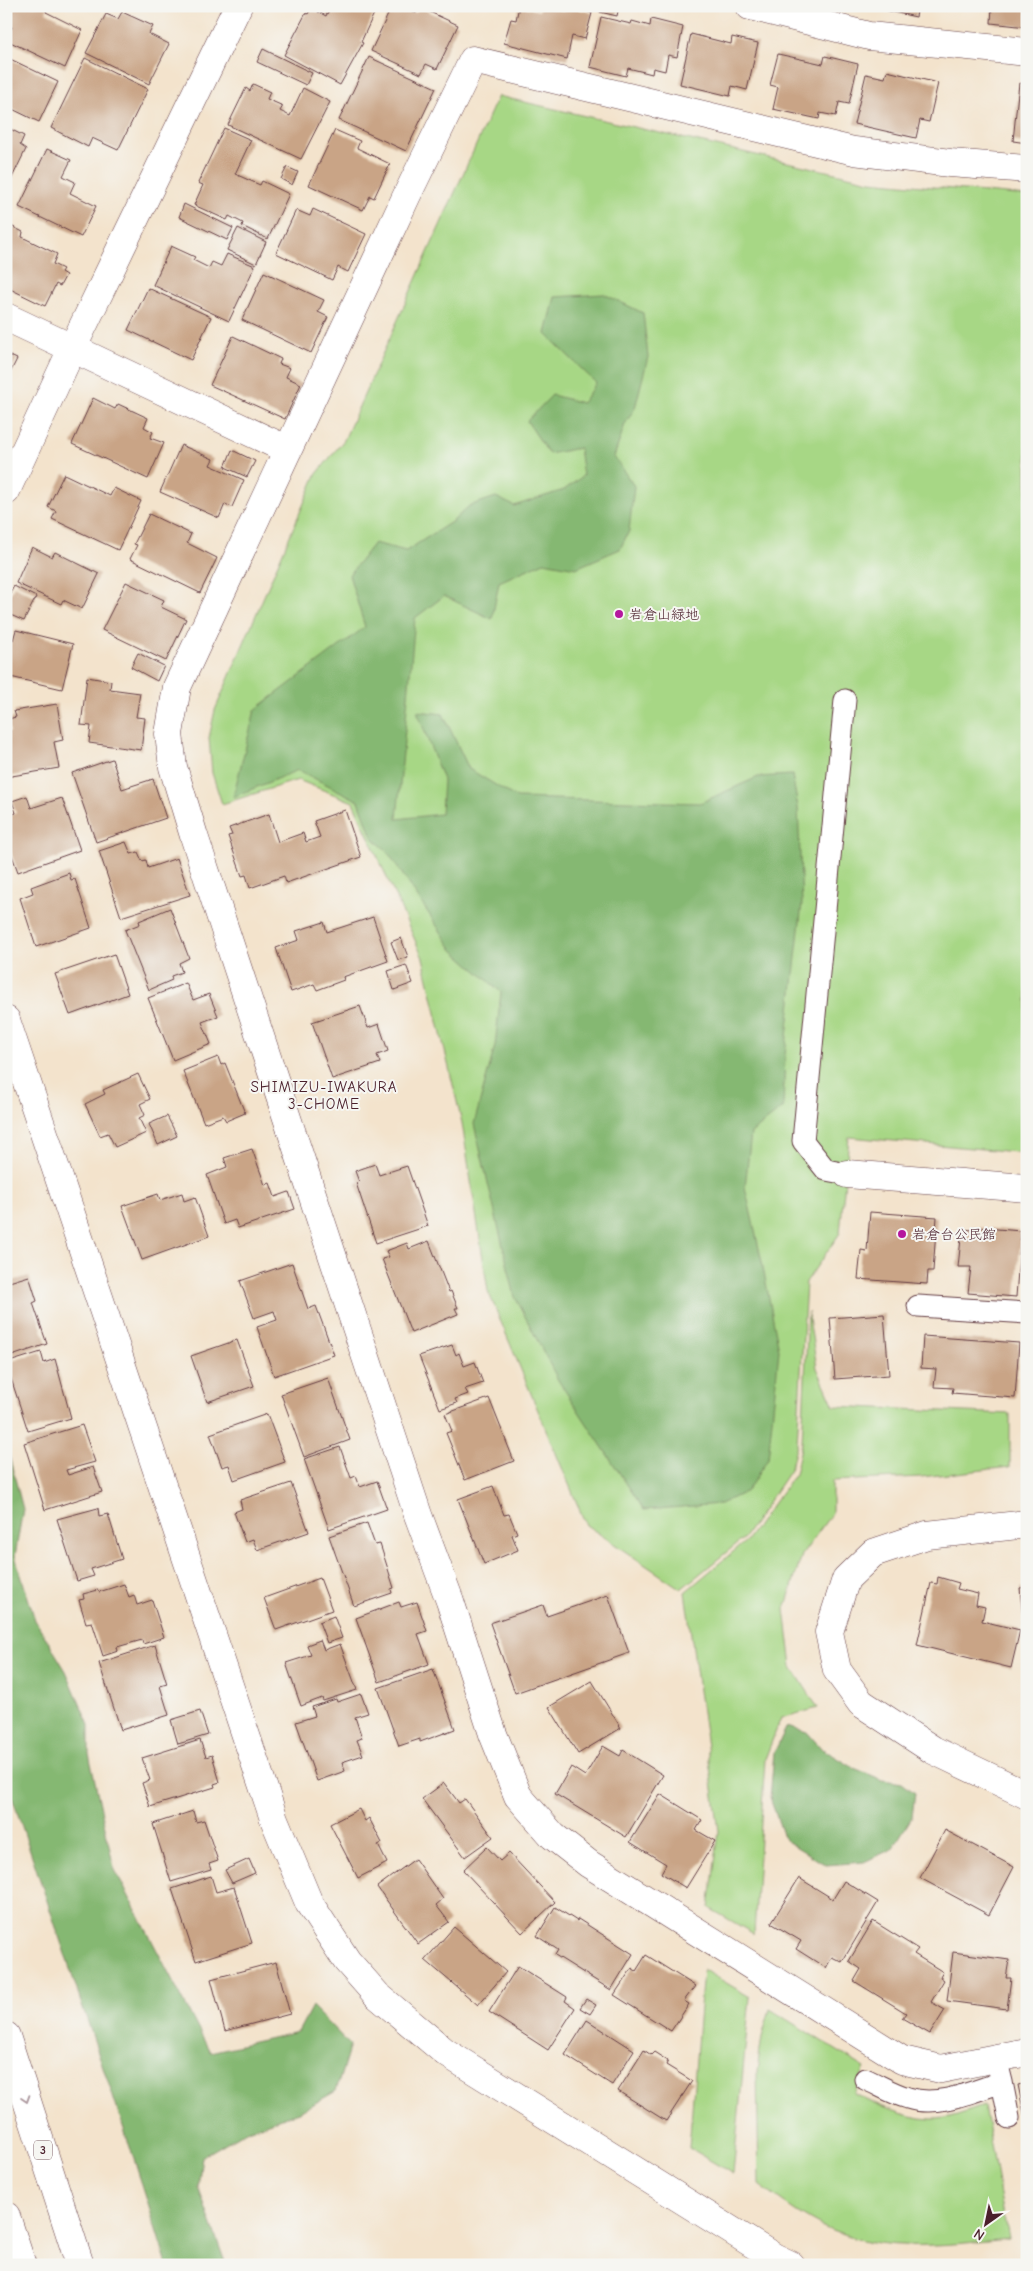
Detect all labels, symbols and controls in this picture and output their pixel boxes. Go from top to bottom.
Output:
place label: 岩倉山緑地 [629,606,699,623]
marker: 岩倉山緑地 [613,608,625,620]
district label: SHIMIZU-IWAKURA 3-CHOME [251,1078,397,1113]
place label: 岩倉台公民館 [912,1226,996,1243]
marker: 岩倉台公民館 [896,1228,908,1240]
one-way arrow [21,2094,31,2102]
road number: 3 [34,2140,52,2160]
north arrow [960,2198,1010,2248]
text: N [971,2225,988,2244]

